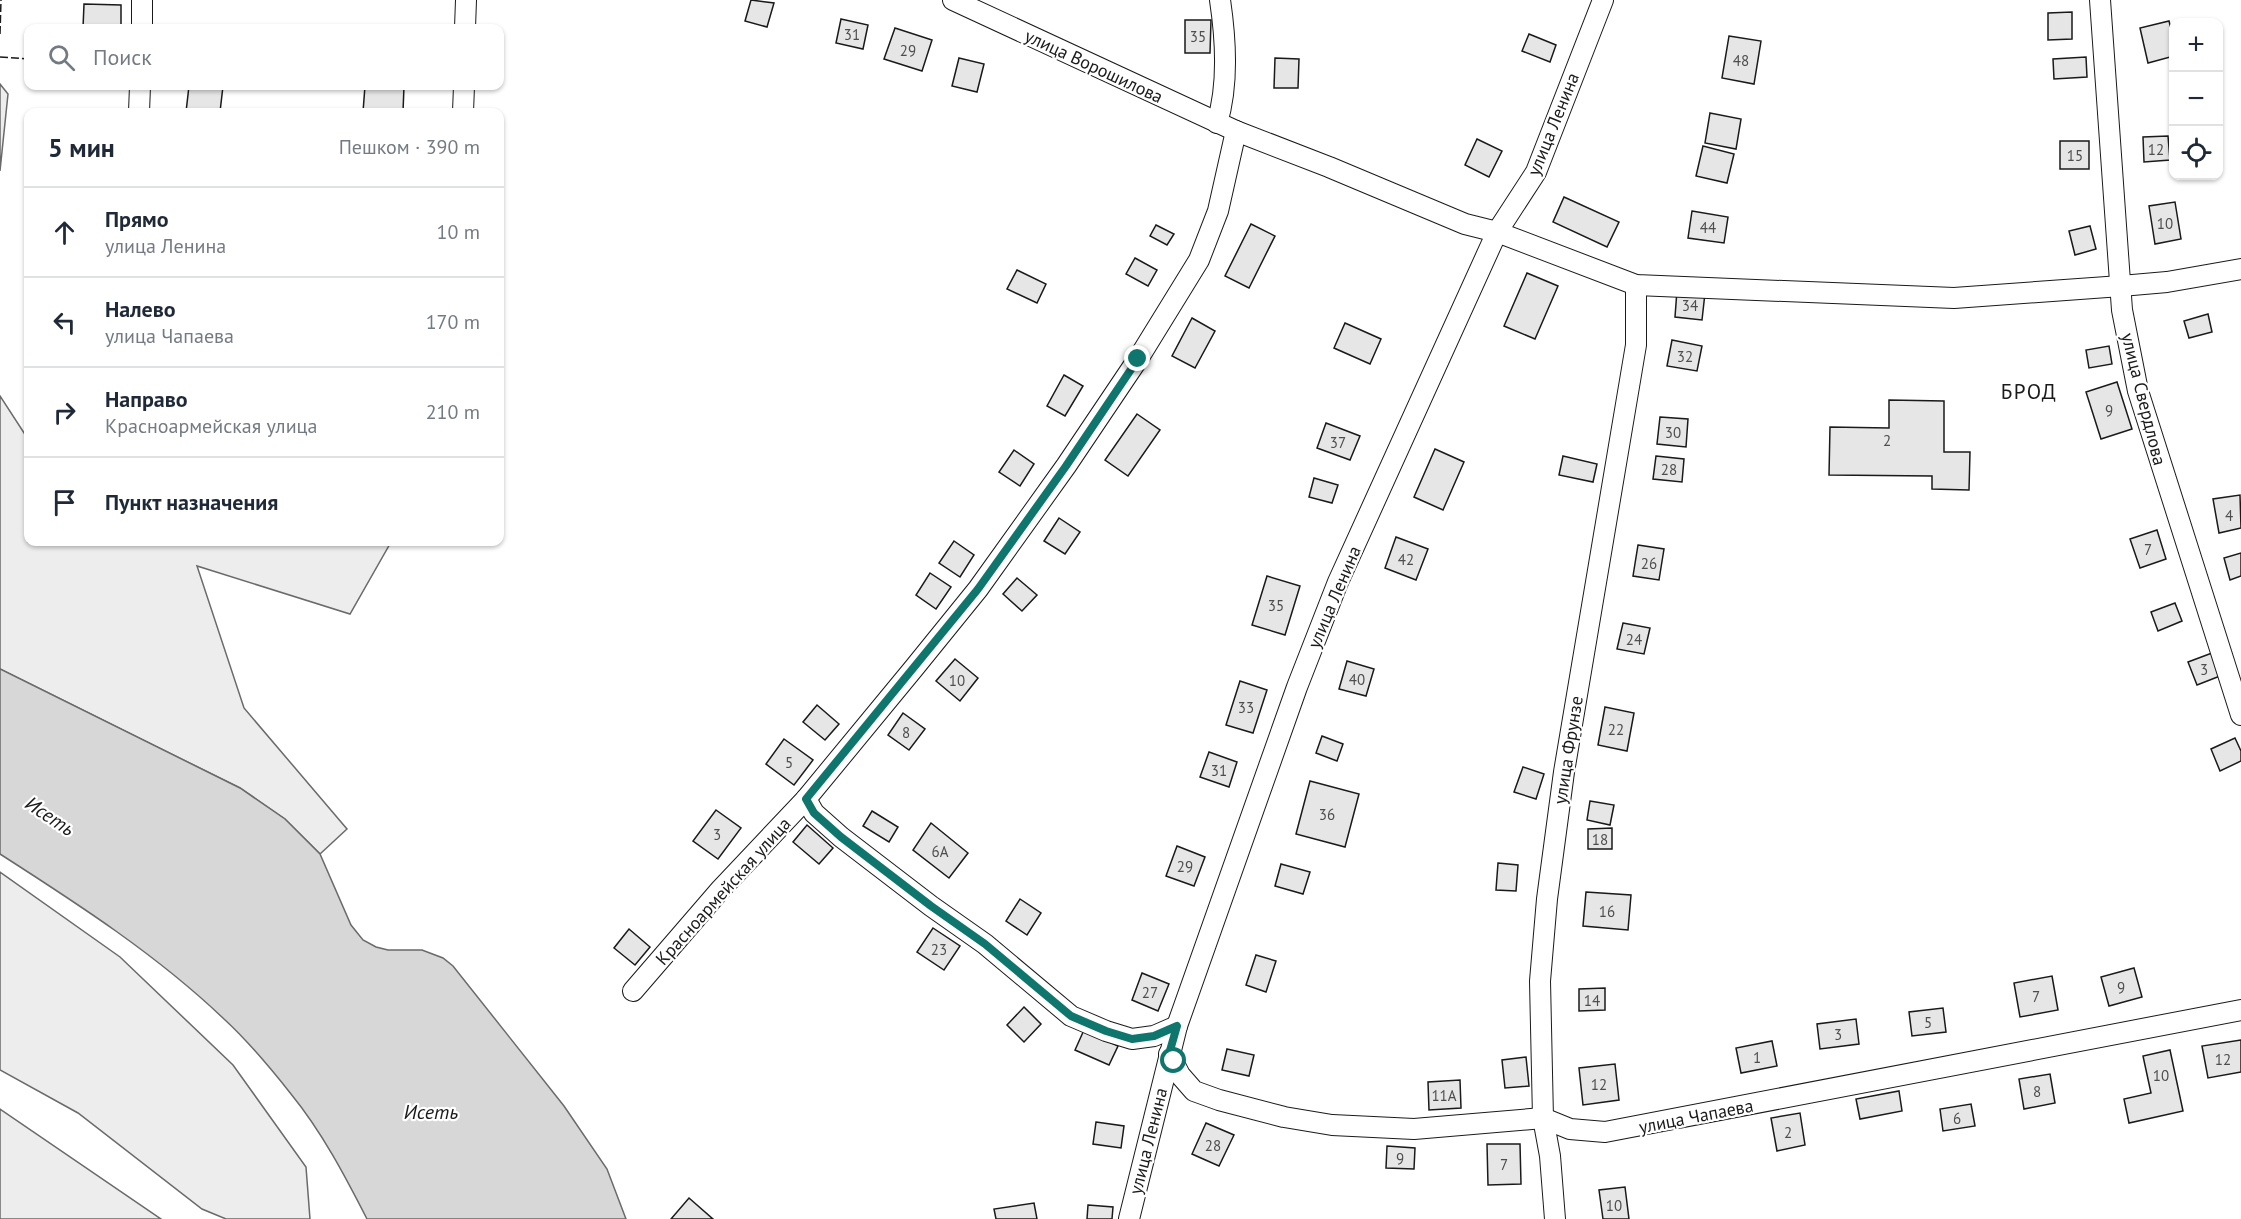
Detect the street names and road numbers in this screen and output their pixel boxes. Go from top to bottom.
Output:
street label: улица Ворошилова [1021,24,1167,108]
street label: улица Ленина [1522,69,1584,179]
street label: улица Свердлова [2116,330,2172,468]
street label: улица Ленина [1302,542,1366,652]
street label: улица Фрунзе [1548,694,1588,806]
street label: Красноармейская улица [650,812,796,970]
street label: улица Ленина [1124,1085,1172,1197]
street label: улица Чапаева [1637,1094,1755,1138]

